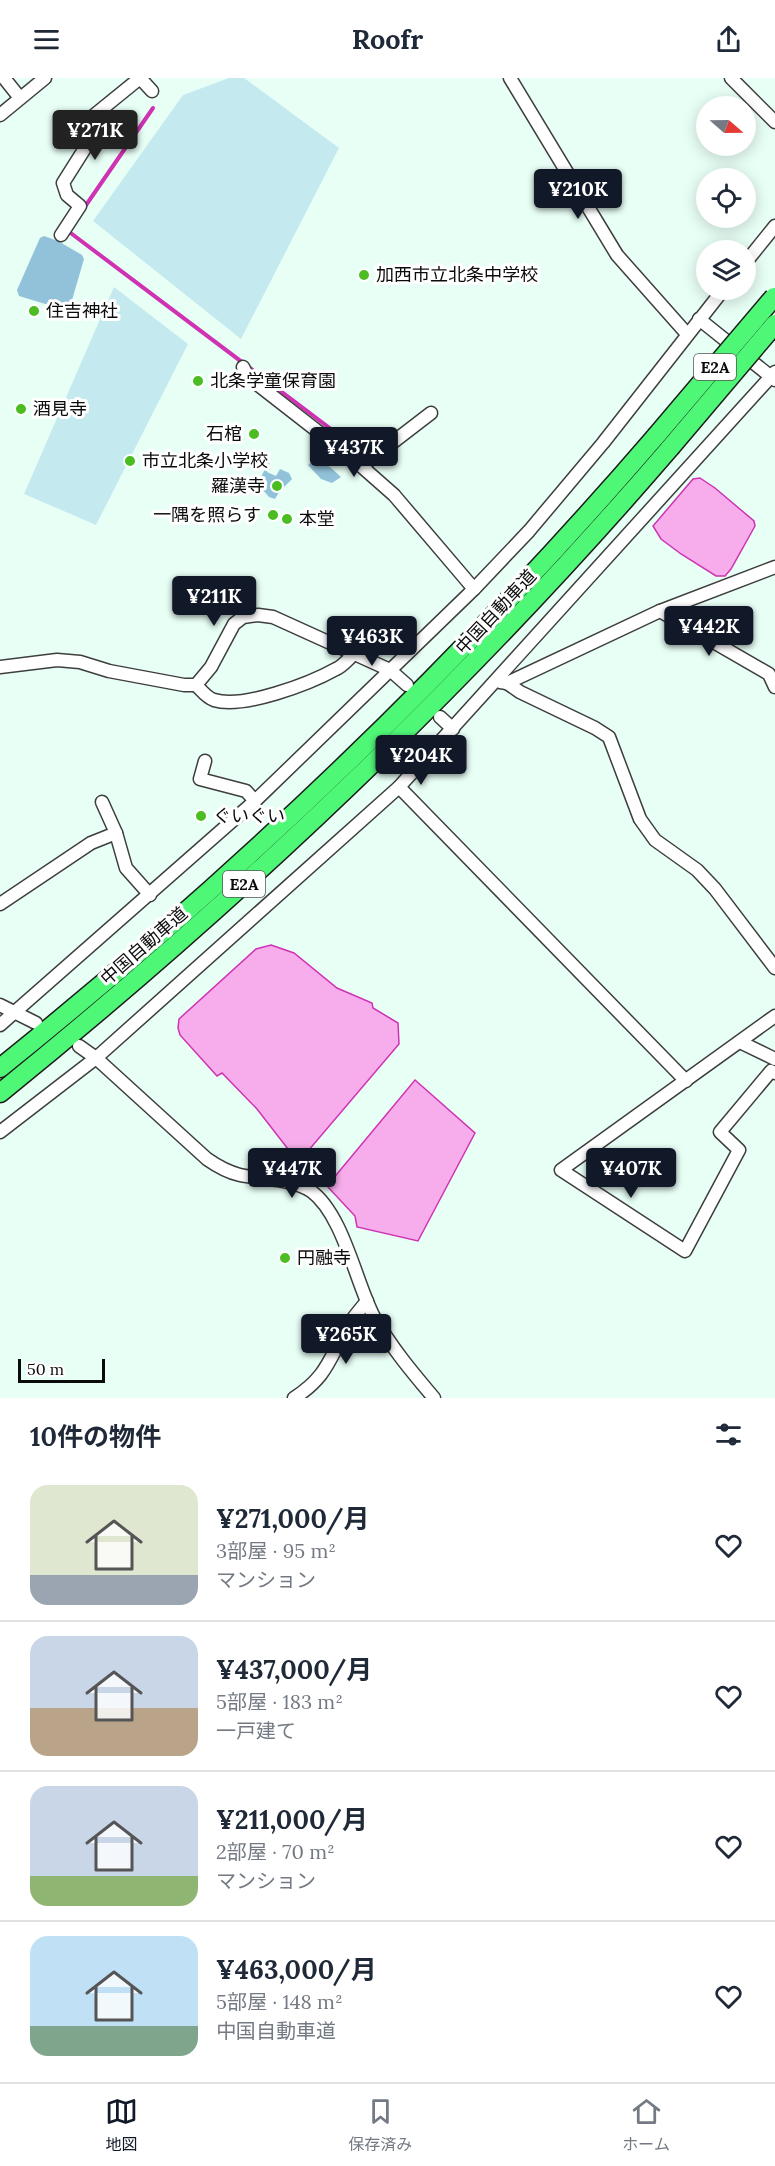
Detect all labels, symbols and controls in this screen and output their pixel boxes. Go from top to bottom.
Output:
text: Roofr [352,22,423,56]
icon: menu [30,23,63,56]
icon: share [712,23,745,56]
north arrow [696,96,756,156]
map controls [696,96,756,300]
pin: ¥271K [53,110,137,161]
text: ¥271K [67,117,123,142]
button: locate [696,168,756,228]
pin: ¥210K [536,169,620,220]
text: ¥210K [548,176,608,201]
button: layers [696,240,756,300]
place label: 加西市立北条中学校 [376,263,538,286]
marker: 加西市立北条中学校 [357,268,371,282]
place label: 住吉神社 [46,299,118,322]
marker: 住吉神社 [27,304,41,318]
road number: E2A [694,354,736,380]
place label: 北条学童保育園 [210,369,336,392]
marker: 北条学童保育園 [191,374,205,388]
place label: 酒見寺 [33,397,87,420]
marker: 酒見寺 [14,402,28,416]
place label: 石棺 [206,422,242,445]
marker: 石棺 [247,427,261,441]
pin: ¥437K [312,427,396,478]
text: ¥437K [324,434,384,459]
place label: 市立北条小学校 [142,449,268,472]
marker: 市立北条小学校 [123,454,137,468]
place label: 羅漢寺 [211,474,265,497]
marker: 羅漢寺 [270,479,284,493]
place label: 一隅を照らす [153,503,261,526]
place label: 本堂 [299,507,335,530]
marker: 一隅を照らす [266,508,280,522]
marker: 本堂 [280,512,294,526]
street label: 中国自動車道 [450,564,541,659]
pin: ¥211K [172,576,256,627]
text: ¥211K [186,583,242,608]
pin: ¥442K [667,606,751,657]
text: ¥442K [678,613,740,638]
pin: ¥463K [330,616,414,667]
text: ¥463K [341,623,403,648]
pin: ¥204K [379,735,463,786]
text: ¥204K [390,742,453,767]
place label: ぐいぐい [213,804,285,827]
marker: ぐいぐい [194,809,208,823]
road number: E2A [223,871,265,897]
street label: 中国自動車道 [95,902,192,990]
pin: ¥447K [250,1148,334,1199]
pin: ¥407K [589,1148,673,1199]
text: ¥447K [262,1155,322,1180]
text: ¥407K [600,1155,662,1180]
place label: 円融寺 [297,1246,351,1269]
marker: 円融寺 [278,1251,292,1265]
pin: ¥265K [304,1314,388,1365]
text: ¥265K [315,1321,377,1346]
scale bar [18,1356,105,1384]
text: 50 m [27,1359,64,1379]
icon: filters [712,1418,745,1451]
text: 10件の物件 [30,1420,161,1453]
text: ¥271,000/月 [216,1502,370,1535]
icon: home [78,1509,150,1581]
icon: heart [712,1529,745,1562]
text: 3部屋 · 95 m² [216,1538,336,1563]
text: マンション [216,1567,316,1592]
text: ¥437,000/月 [216,1653,372,1686]
icon: home [78,1660,150,1732]
icon: heart [712,1680,745,1713]
text: 5部屋 · 183 m² [216,1689,343,1714]
text: 一戸建て [216,1718,296,1743]
text: ¥211,000/月 [216,1803,368,1836]
icon: home [78,1810,150,1882]
icon: heart [712,1830,745,1863]
text: 2部屋 · 70 m² [216,1839,335,1864]
text: マンション [216,1868,316,1893]
text: ¥463,000/月 [216,1953,377,1986]
icon: home [78,1960,150,2032]
icon: heart [712,1980,745,2013]
text: 5部屋 · 148 m² [216,1989,343,2014]
text: 中国自動車道 [216,2018,336,2043]
tab: 地図 [105,2095,138,2155]
tab: 保存済み [348,2095,412,2155]
tab: ホーム [622,2095,670,2155]

